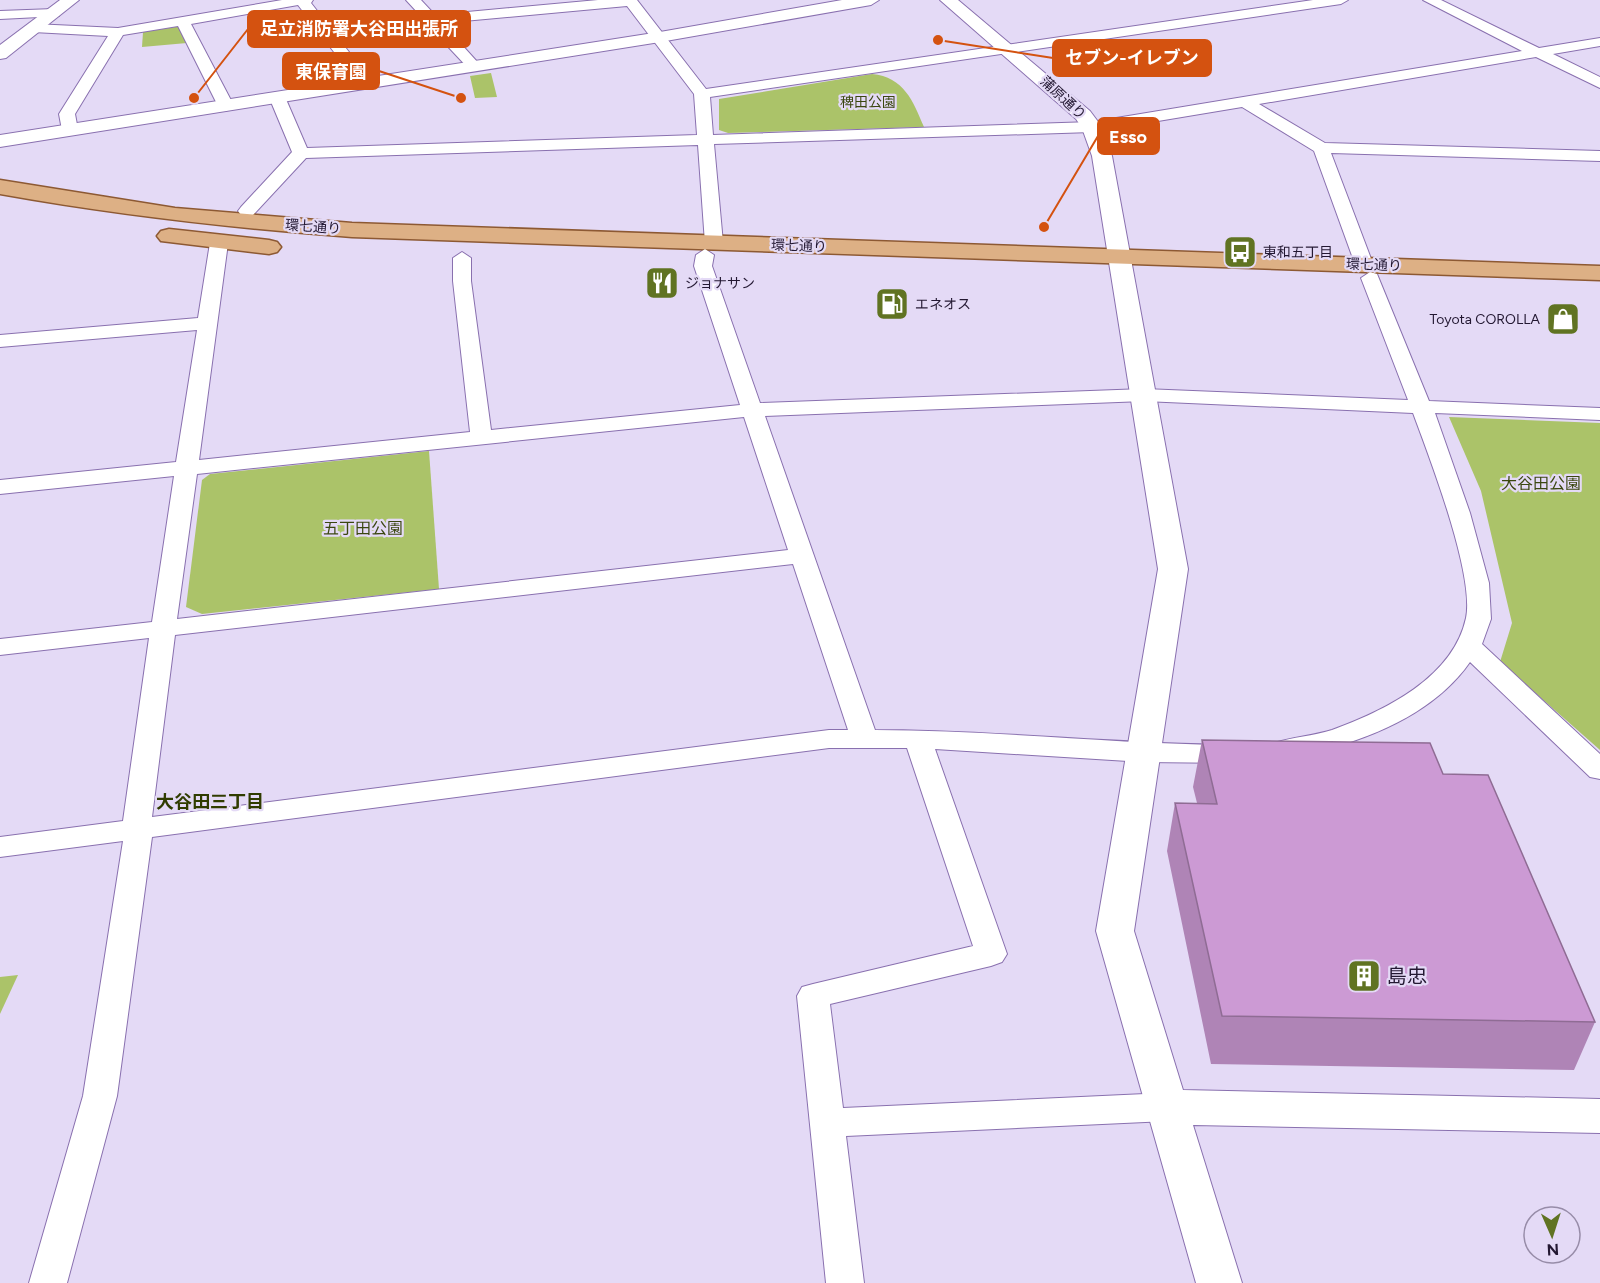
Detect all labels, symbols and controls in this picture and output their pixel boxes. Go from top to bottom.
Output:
callout: 足立消防署大谷田出張所 [248,11,470,47]
text: 足立消防署大谷田出張所 [260,18,458,40]
callout: セブン-イレブン [1053,40,1211,76]
text: セブン-イレブン [1065,47,1199,69]
callout: 東保育園 [283,53,379,89]
text: 東保育園 [295,61,367,83]
street label: 蒲原通り [1037,73,1089,123]
park label: 稗田公園 [840,94,896,111]
callout: Esso [1098,118,1159,154]
text: Esso [1109,126,1147,148]
street label: 環七通り [284,217,342,237]
bus stop icon: 東和五丁目 [1222,234,1258,270]
street label: 環七通り [771,237,827,255]
place label: 東和五丁目 [1263,244,1333,261]
street label: 環七通り [1346,256,1402,274]
restaurant icon: ジョナサン [644,265,680,301]
place label: ジョナサン [685,275,755,292]
fuel station icon: エネオス [874,286,910,322]
place label: エネオス [915,296,971,313]
shop icon: Toyota COROLLA [1545,301,1581,337]
place label: Toyota COROLLA [1429,311,1541,328]
park label: 大谷田公園 [1501,474,1581,493]
park label: 五丁田公園 [323,519,403,538]
district label: 大谷田三丁目 [156,791,264,813]
building icon: 島忠 [1346,958,1382,994]
place label: 島忠 [1387,964,1427,988]
north arrow [1522,1205,1582,1265]
text: N [1546,1240,1559,1259]

